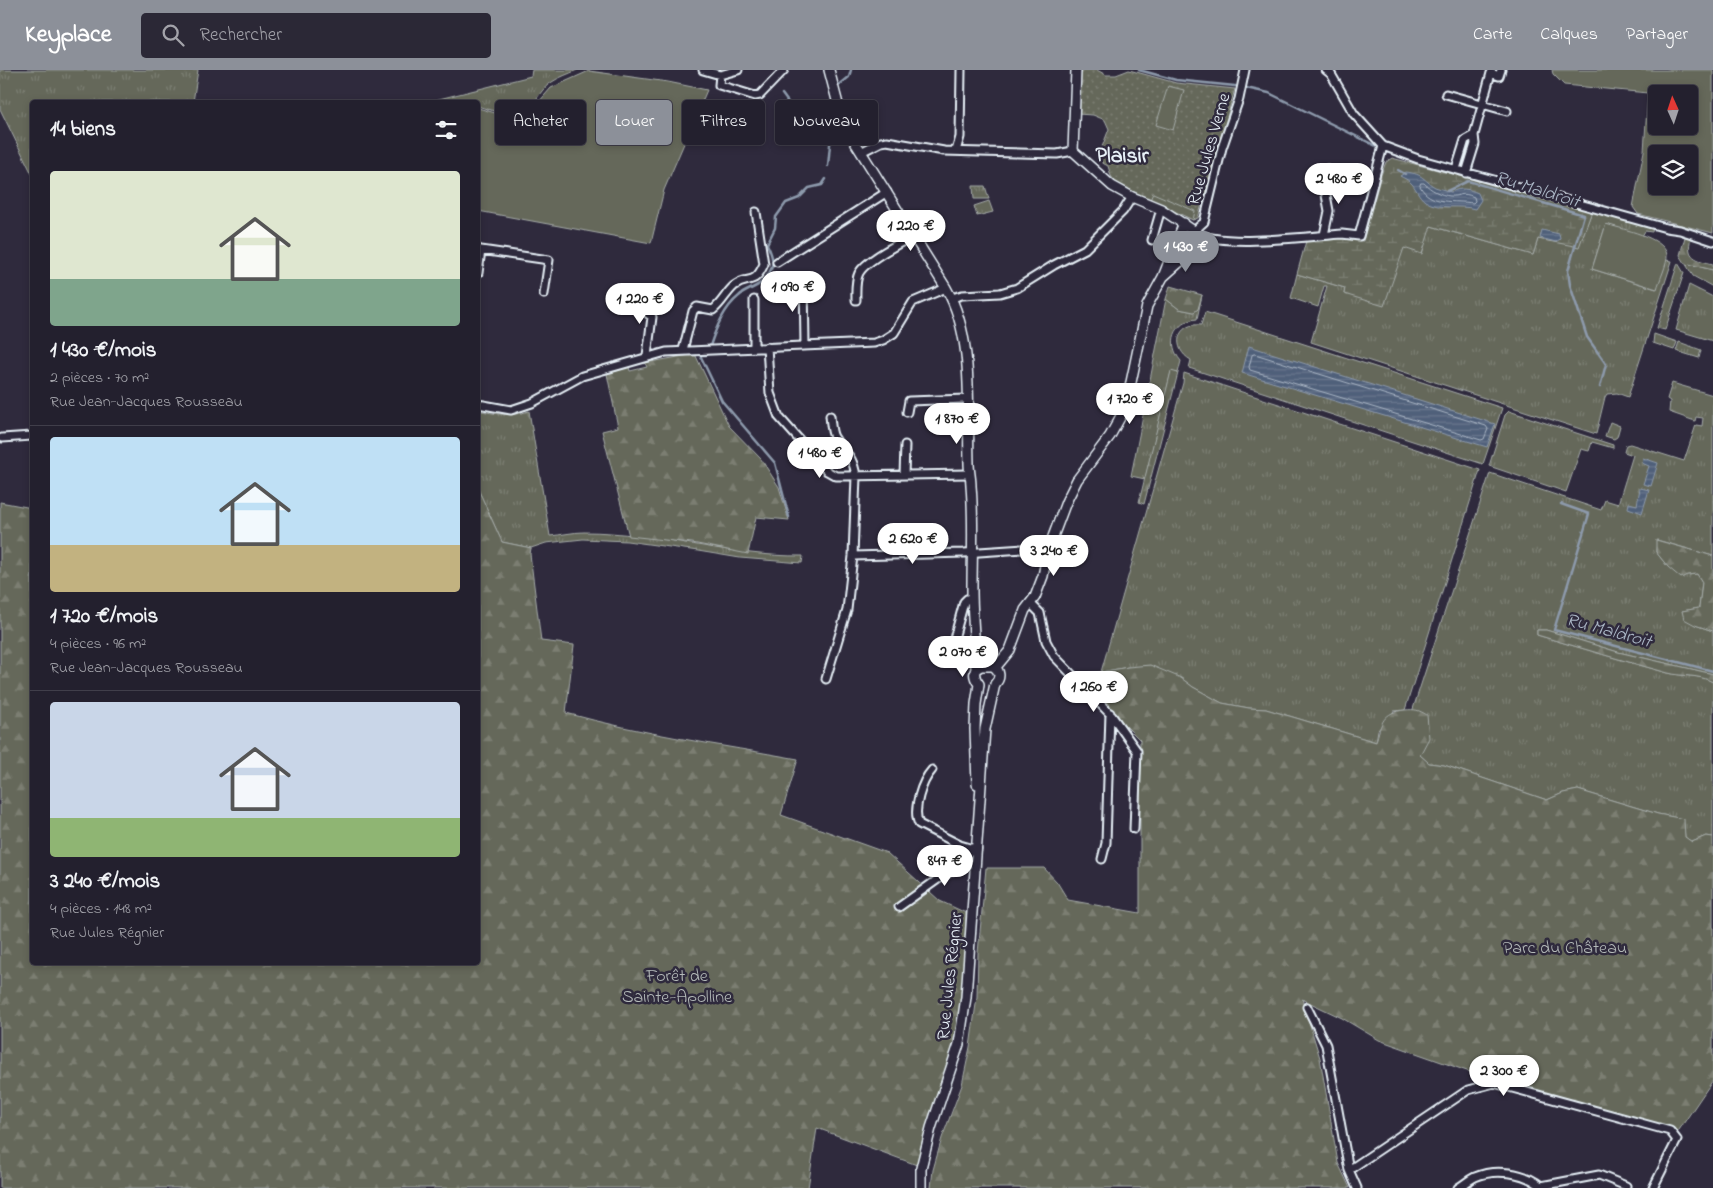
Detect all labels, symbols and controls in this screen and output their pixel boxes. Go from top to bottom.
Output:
search box [141,13,491,58]
text: Keyplace [25,18,111,53]
icon: search [159,21,187,49]
text: Rechercher [199,22,282,49]
text: Carte [1473,22,1512,48]
text: Calques [1540,22,1598,48]
text: Partager [1626,22,1688,48]
north arrow [1648,85,1698,135]
map controls [1648,85,1698,195]
street label: Rue Jules Verne [1181,90,1239,209]
chip: Acheter [495,100,586,145]
chip: Louer [596,100,672,145]
chip: Filtres [682,100,765,145]
chip: Nouveau [775,100,878,145]
text: 14 biens [50,115,116,145]
icon: filters [432,116,460,144]
district label: Plaisir [1096,141,1150,173]
button: layers [1648,145,1698,195]
pin: 2 480 € [1293,162,1385,205]
water label: Ru Maldroit [1492,165,1585,217]
text: 2 480 € [1316,167,1362,191]
icon: home [210,204,300,294]
pin: 1 220 € [865,210,957,252]
text: 1 220 € [887,214,935,238]
pin: 1 430 € [1140,230,1232,273]
text: 1 430 € [1164,235,1208,259]
pin: 1 090 € [747,270,839,313]
text: 1 090 € [772,275,814,299]
pin: 1 220 € [594,282,686,325]
text: 1 220 € [616,287,664,311]
text: 1 430 €/mois [50,336,156,366]
text: 2 pièces · 70 m² [50,366,149,390]
pin: 1 720 € [1084,382,1176,425]
text: 1 720 € [1107,387,1153,411]
text: Rue Jean-Jacques Rousseau [50,390,243,414]
pin: 1 870 € [911,402,1003,445]
text: 1 870 € [935,407,979,431]
pin: 1 480 € [774,436,866,479]
text: 1 480 € [798,441,842,465]
icon: home [210,469,300,559]
pin: 2 620 € [867,522,959,565]
text: 2 620 € [888,527,938,551]
pin: 3 240 € [1008,534,1100,577]
text: 3 240 € [1030,539,1078,563]
text: 1 720 €/mois [50,602,158,632]
water label: Ru Maldroit [1563,607,1656,656]
text: 4 pièces · 96 m² [50,632,146,656]
pin: 2 070 € [917,636,1009,678]
text: 2 070 € [939,640,987,664]
text: Rue Jean-Jacques Rousseau [50,656,243,680]
pin: 1 260 € [1048,670,1140,713]
text: 1 260 € [1071,675,1117,699]
icon: home [210,734,300,824]
pin: 847 € [910,844,980,887]
text: 847 € [928,849,962,873]
text: 3 240 €/mois [50,867,160,897]
text: 4 pièces · 148 m² [50,897,152,921]
street label: Rue Jules Régnier [931,911,972,1042]
text: Rue Jules Régnier [50,921,164,945]
park label: Parc du Château [1503,936,1627,962]
park label: Forêt de Sainte-Apolline [622,964,733,1011]
pin: 2 300 € [1458,1054,1550,1097]
text: 2 300 € [1480,1059,1528,1083]

